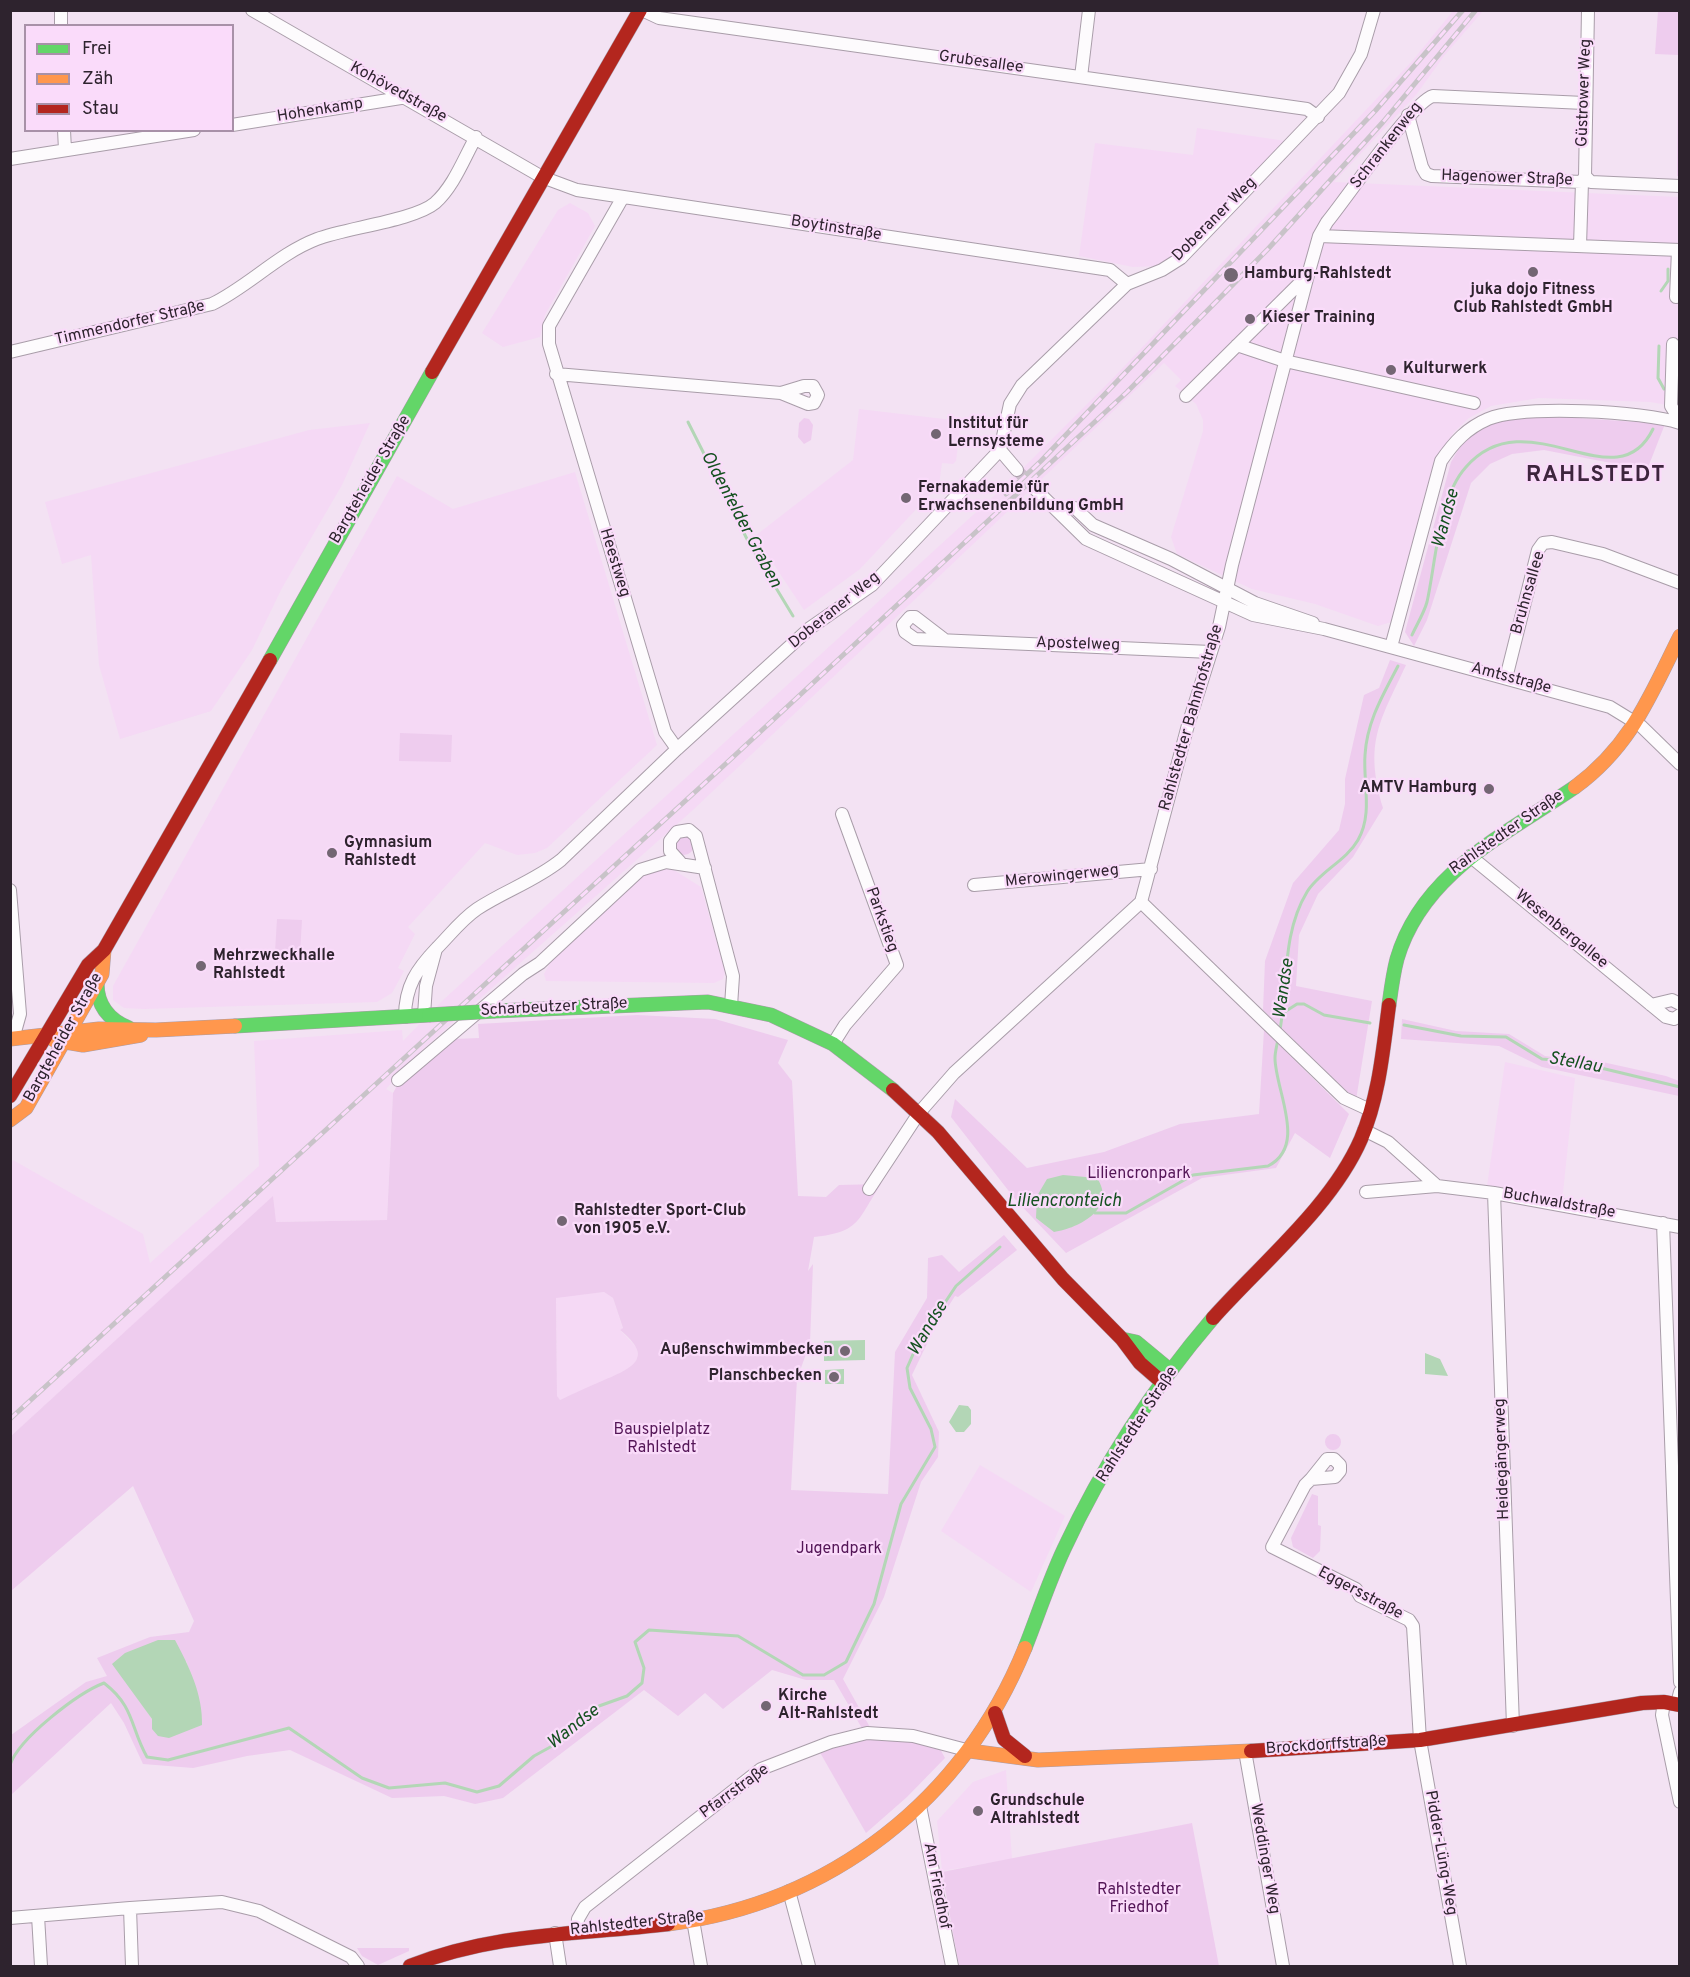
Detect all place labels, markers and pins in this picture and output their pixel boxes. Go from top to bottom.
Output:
place label: Hamburg-Rahlstedt [1244,265,1392,285]
marker: juka dojo Fitness Club Rahlstedt GmbH [1526,265,1540,279]
marker: Hamburg-Rahlstedt [1222,266,1240,284]
place label: juka dojo Fitness Club Rahlstedt GmbH [1453,281,1613,319]
place label: Kieser Training [1262,309,1375,329]
marker: Kieser Training [1243,312,1257,326]
place label: Kulturwerk [1403,360,1487,380]
marker: Kulturwerk [1384,363,1398,377]
place label: Institut für Lernsysteme [948,415,1044,453]
marker: Institut für Lernsysteme [929,427,943,441]
place label: Fernakademie für Erwachsenenbildung GmbH [918,479,1124,517]
marker: Fernakademie für Erwachsenenbildung GmbH [899,491,913,505]
place label: AMTV Hamburg [1360,779,1477,799]
marker: AMTV Hamburg [1482,782,1496,796]
place label: Gymnasium Rahlstedt [344,834,432,872]
marker: Gymnasium Rahlstedt [325,846,339,860]
place label: Mehrzweckhalle Rahlstedt [213,947,335,985]
marker: Mehrzweckhalle Rahlstedt [194,959,208,973]
place label: Rahlstedter Sport-Club von 1905 e.V. [574,1202,746,1240]
marker: Rahlstedter Sport-Club von 1905 e.V. [555,1214,569,1228]
place label: Außenschwimmbecken [660,1341,833,1361]
marker: Außenschwimmbecken [838,1344,852,1358]
place label: Planschbecken [709,1367,822,1387]
marker: Planschbecken [827,1370,841,1384]
place label: Kirche Alt-Rahlstedt [778,1687,878,1725]
marker: Kirche Alt-Rahlstedt [759,1699,773,1713]
place label: Grundschule Altrahlstedt [990,1792,1085,1830]
marker: Grundschule Altrahlstedt [971,1804,985,1818]

